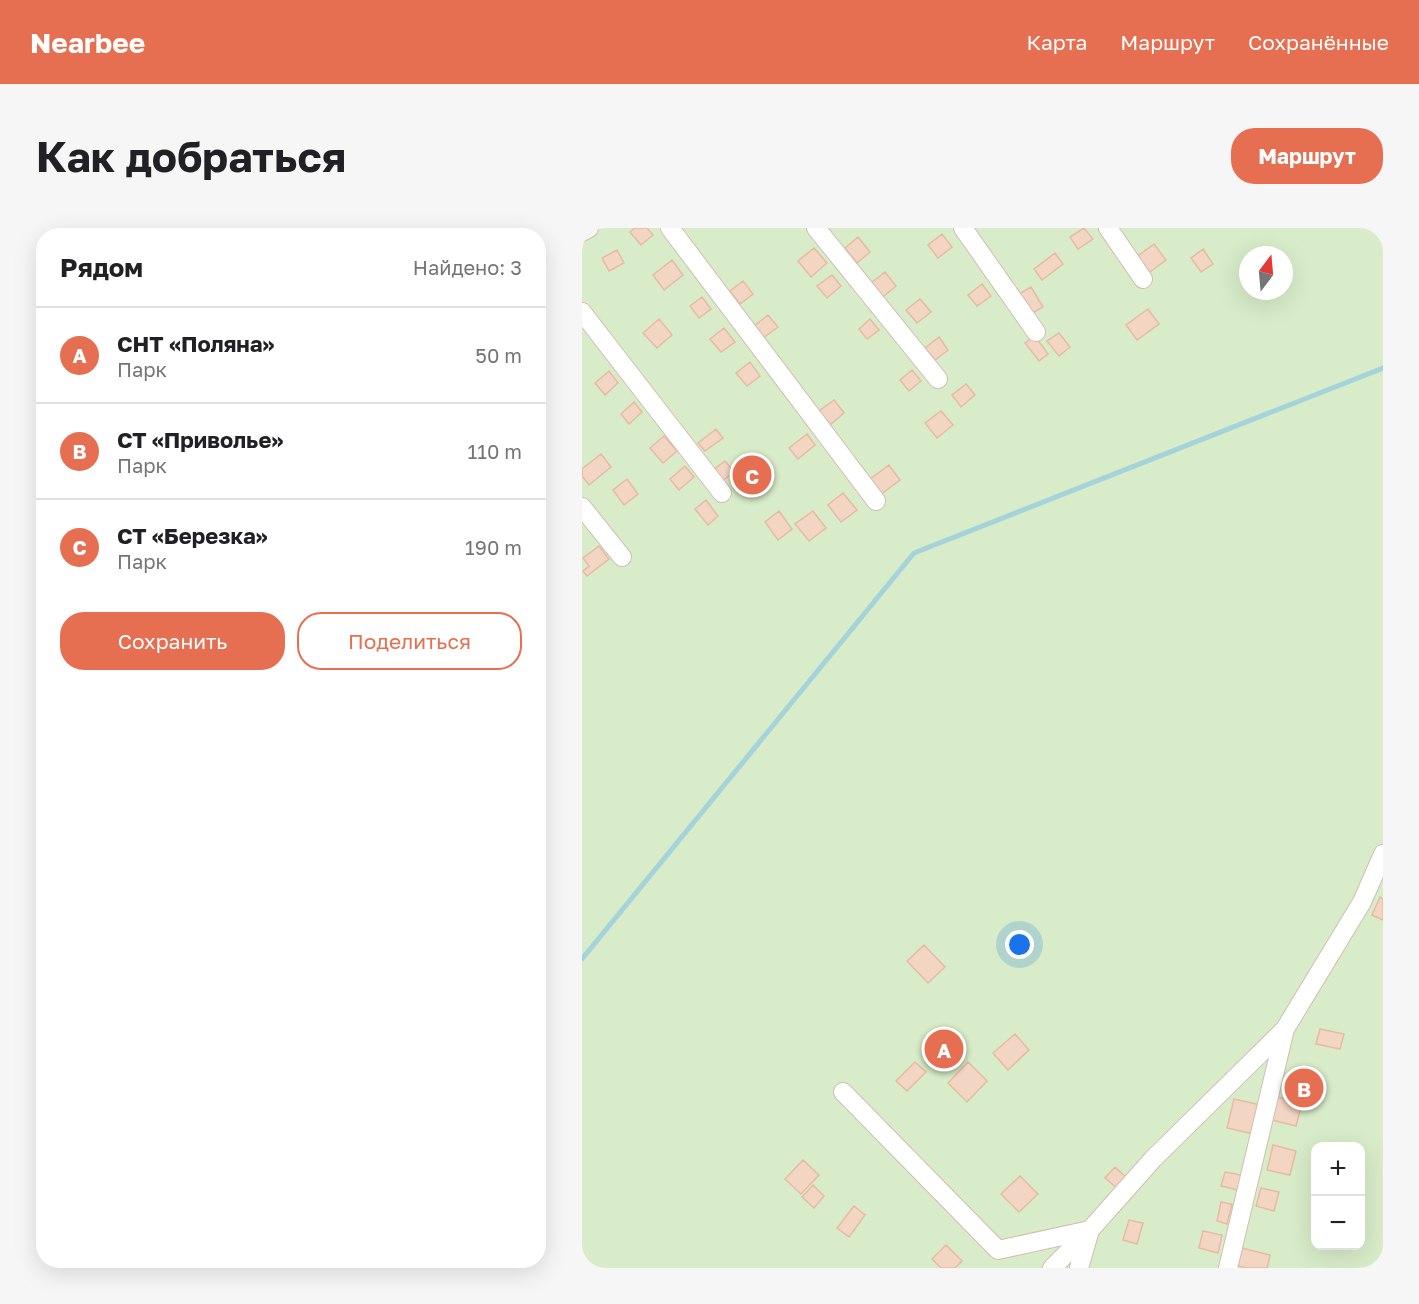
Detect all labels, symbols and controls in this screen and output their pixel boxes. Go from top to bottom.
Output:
text: Nearbee [30,26,145,59]
text: Карта [1026,29,1087,55]
text: Маршрут [1120,29,1215,55]
text: Сохранённые [1248,29,1389,55]
button: Маршрут [1231,128,1383,184]
text: Как добраться [36,131,346,181]
north arrow [1239,246,1293,300]
text: Рядом [60,252,143,283]
text: Найдено: 3 [413,255,522,279]
text: СНТ «Поляна» [117,330,274,357]
text: A [72,343,87,367]
text: 50 m [475,343,522,367]
text: Парк [117,357,167,381]
text: СТ «Приволье» [117,426,283,453]
text: B [72,439,87,463]
text: 110 m [468,439,522,463]
pin: C [732,452,772,498]
text: Парк [117,453,167,477]
text: СТ «Березка» [117,522,268,549]
text: C [72,535,87,559]
text: 190 m [465,535,522,559]
text: Парк [117,549,167,573]
button: Сохранить [60,612,285,670]
button: Поделиться [297,612,522,670]
your location [1005,930,1034,959]
pin: A [924,1026,964,1072]
pin: B [1284,1066,1324,1110]
map controls [1311,1142,1365,1250]
button: + [1311,1142,1365,1196]
button: − [1311,1196,1365,1250]

